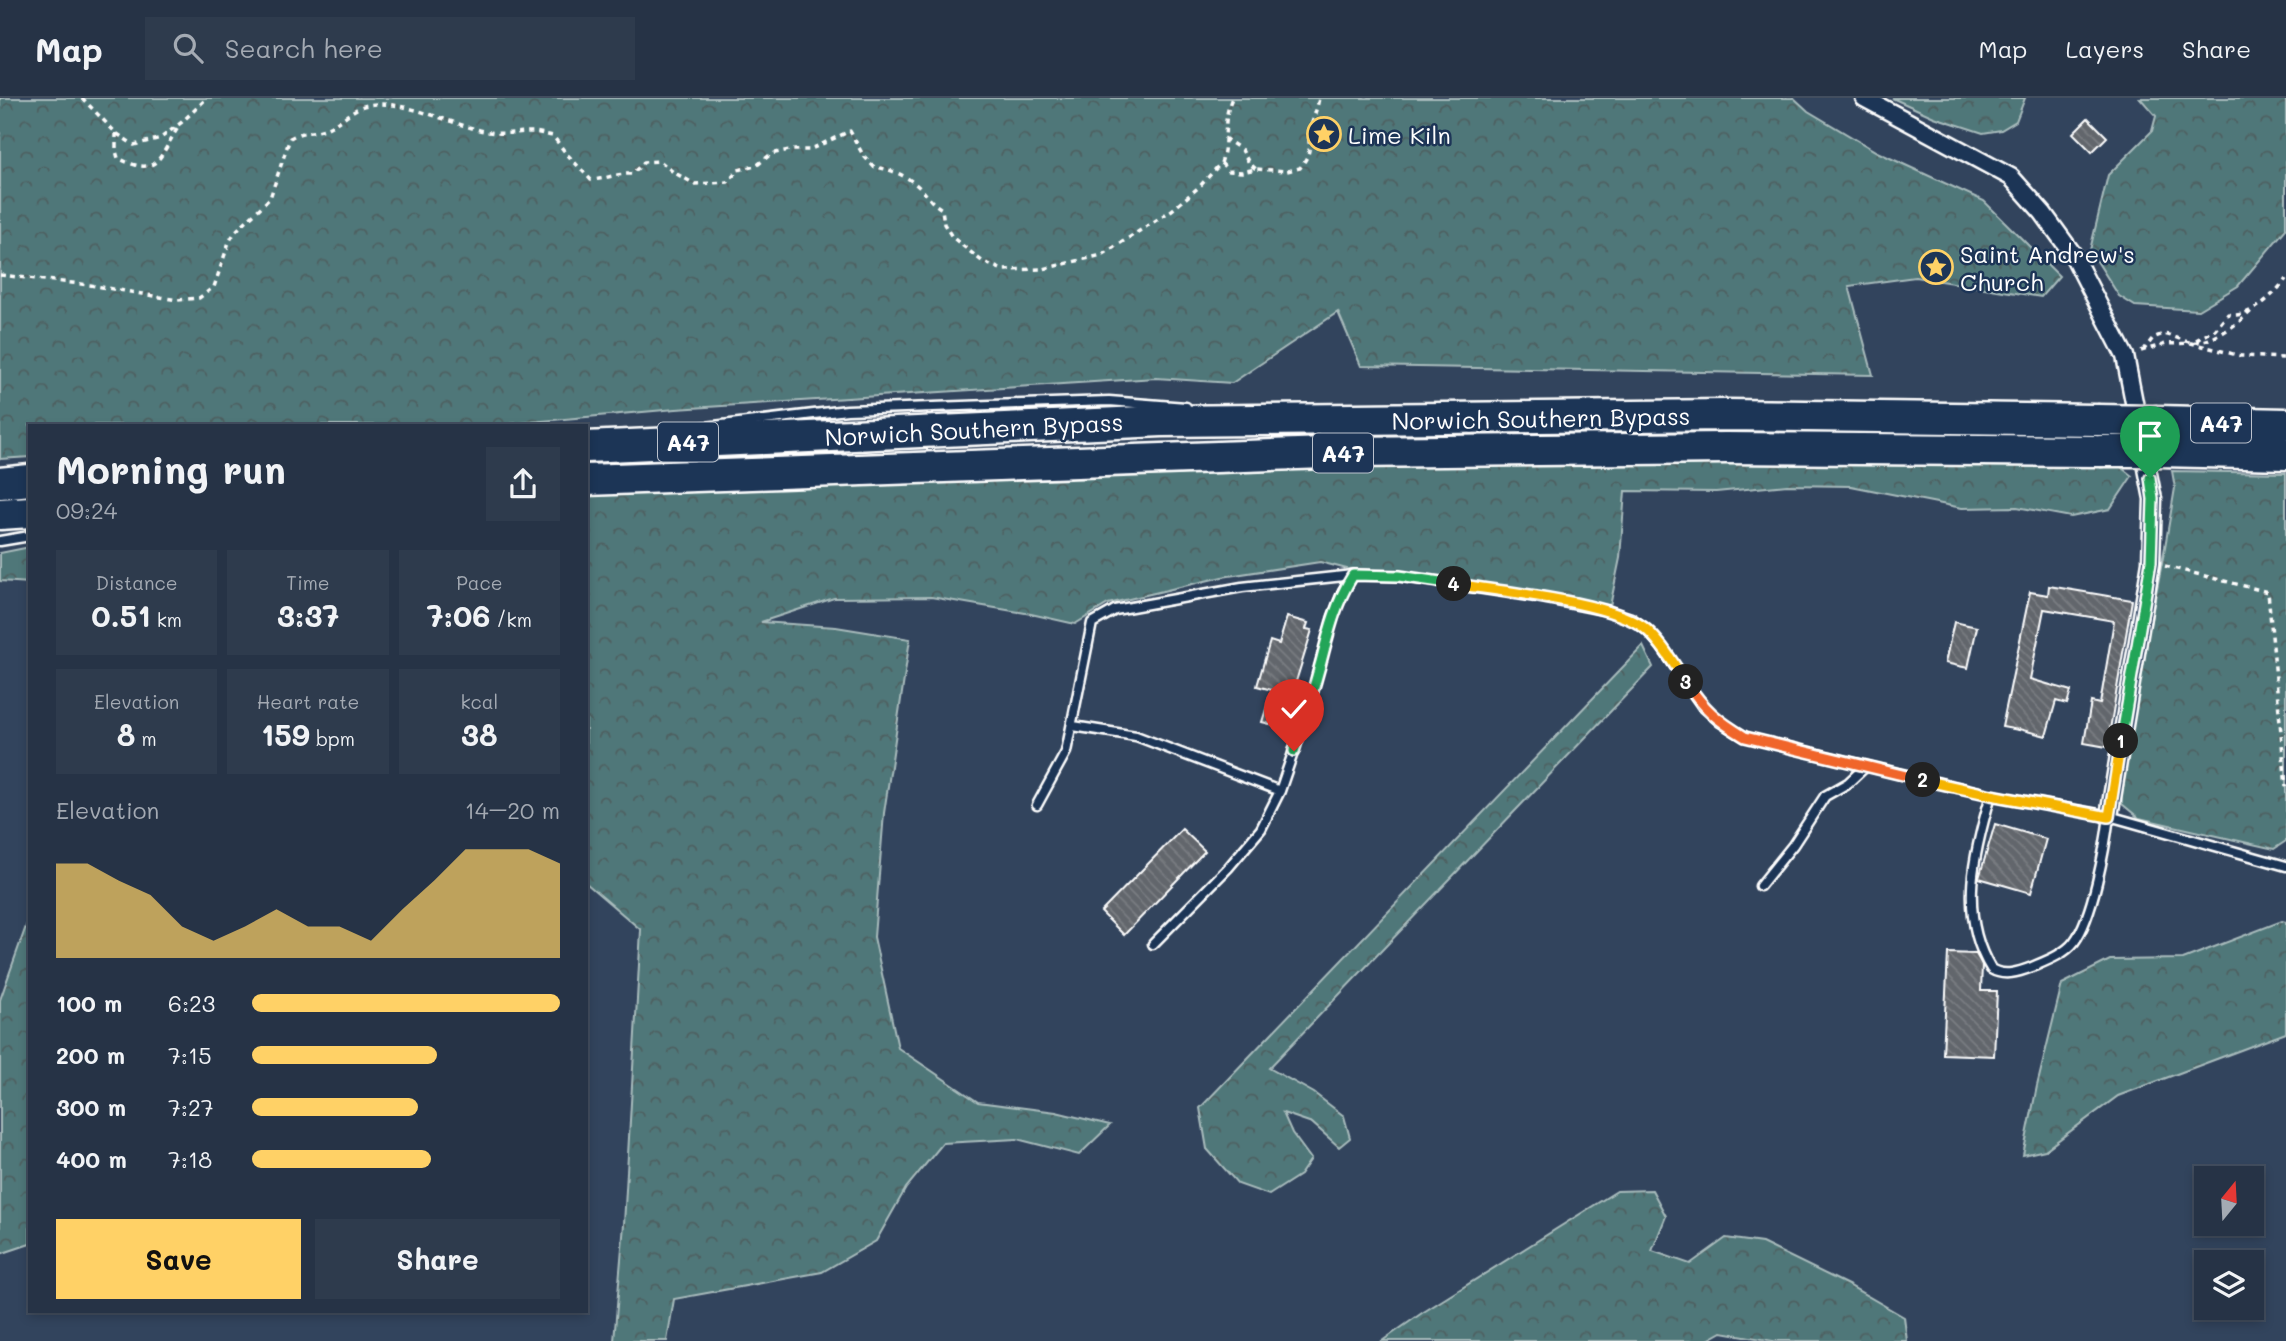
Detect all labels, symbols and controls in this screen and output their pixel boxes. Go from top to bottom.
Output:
search box [145,17,635,80]
text: Map [35,27,103,70]
icon: search [169,29,207,67]
text: Search here [225,31,383,65]
text: Map [1979,33,2027,64]
text: Layers [2065,33,2144,64]
text: Share [2182,33,2251,64]
place icon: Lime Kiln [1305,115,1343,153]
place label: Lime Kiln [1348,119,1451,150]
place label: Saint Andrew's Church [1960,238,2135,297]
place icon: Saint Andrew's Church [1917,248,1955,286]
street label: Norwich Southern Bypass [1391,400,1691,436]
road number: A47 [2191,404,2251,442]
street label: Norwich Southern Bypass [824,406,1124,452]
pin [2120,406,2180,478]
icon: arrive [2131,417,2169,455]
road number: A47 [658,422,718,462]
road number: A47 [1313,434,1373,472]
text: Morning run [56,444,286,494]
button: share [486,447,560,521]
text: 09:24 [56,495,117,525]
pin: 4 [1436,566,1472,602]
text: Distance [96,570,178,595]
text: Time [286,570,330,595]
text: Pace [456,570,503,595]
text: 4 [1447,571,1460,596]
text: 0.51 [91,595,151,635]
text: 3:37 [277,595,339,635]
text: 7:06 [427,595,491,635]
text: km [151,607,182,632]
text: /km [491,607,532,632]
pin: 3 [1668,664,1704,700]
text: 3 [1680,669,1691,694]
pin [1264,679,1324,751]
text: Elevation [94,689,179,714]
text: Heart rate [257,689,359,714]
text: kcal [460,689,498,714]
icon: check [1275,690,1313,728]
text: 8 [117,714,135,754]
text: 159 [261,714,310,754]
text: 38 [461,714,498,754]
pin: 1 [2104,724,2138,758]
text: m [135,726,157,751]
text: bpm [310,726,355,751]
text: 1 [2116,728,2125,753]
pin: 2 [1906,762,1940,798]
text: 2 [1917,767,1928,792]
text: Elevation [56,795,159,825]
text: 14–20 m [465,795,560,825]
text: 100 m [56,988,122,1018]
text: 6:23 [168,988,215,1018]
text: 200 m [56,1040,125,1070]
text: 7:15 [168,1040,212,1070]
text: 300 m [56,1092,126,1122]
text: 7:27 [168,1092,214,1122]
text: 400 m [56,1144,127,1174]
text: 7:18 [168,1144,212,1174]
north arrow [2194,1166,2264,1236]
map controls [2194,1166,2264,1320]
button: Save [56,1219,301,1299]
button: Share [315,1219,560,1299]
button: layers [2194,1250,2264,1320]

